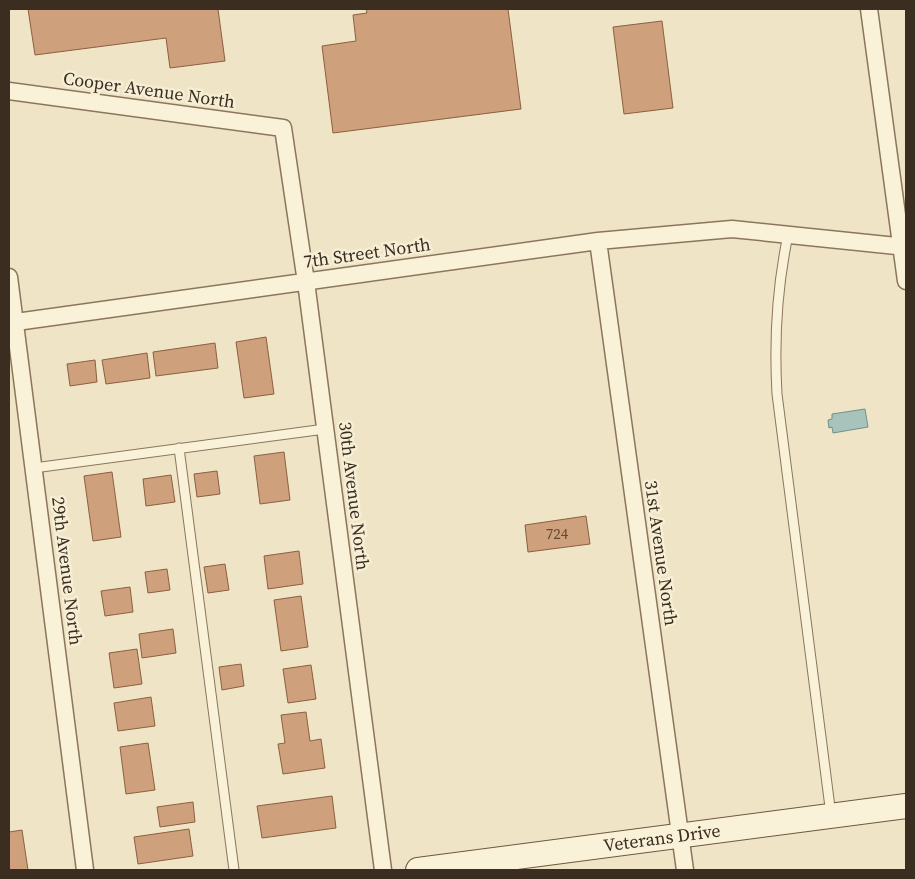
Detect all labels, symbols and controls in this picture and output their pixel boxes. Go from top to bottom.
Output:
street label: Cooper Avenue North [62,65,237,114]
street label: 7th Street North [302,231,432,274]
street label: 30th Avenue North [333,420,376,572]
street label: 31st Avenue North [639,479,684,627]
street label: 29th Avenue North [46,495,89,647]
house number: 724 [546,523,569,544]
street label: Veterans Drive [602,817,722,858]

